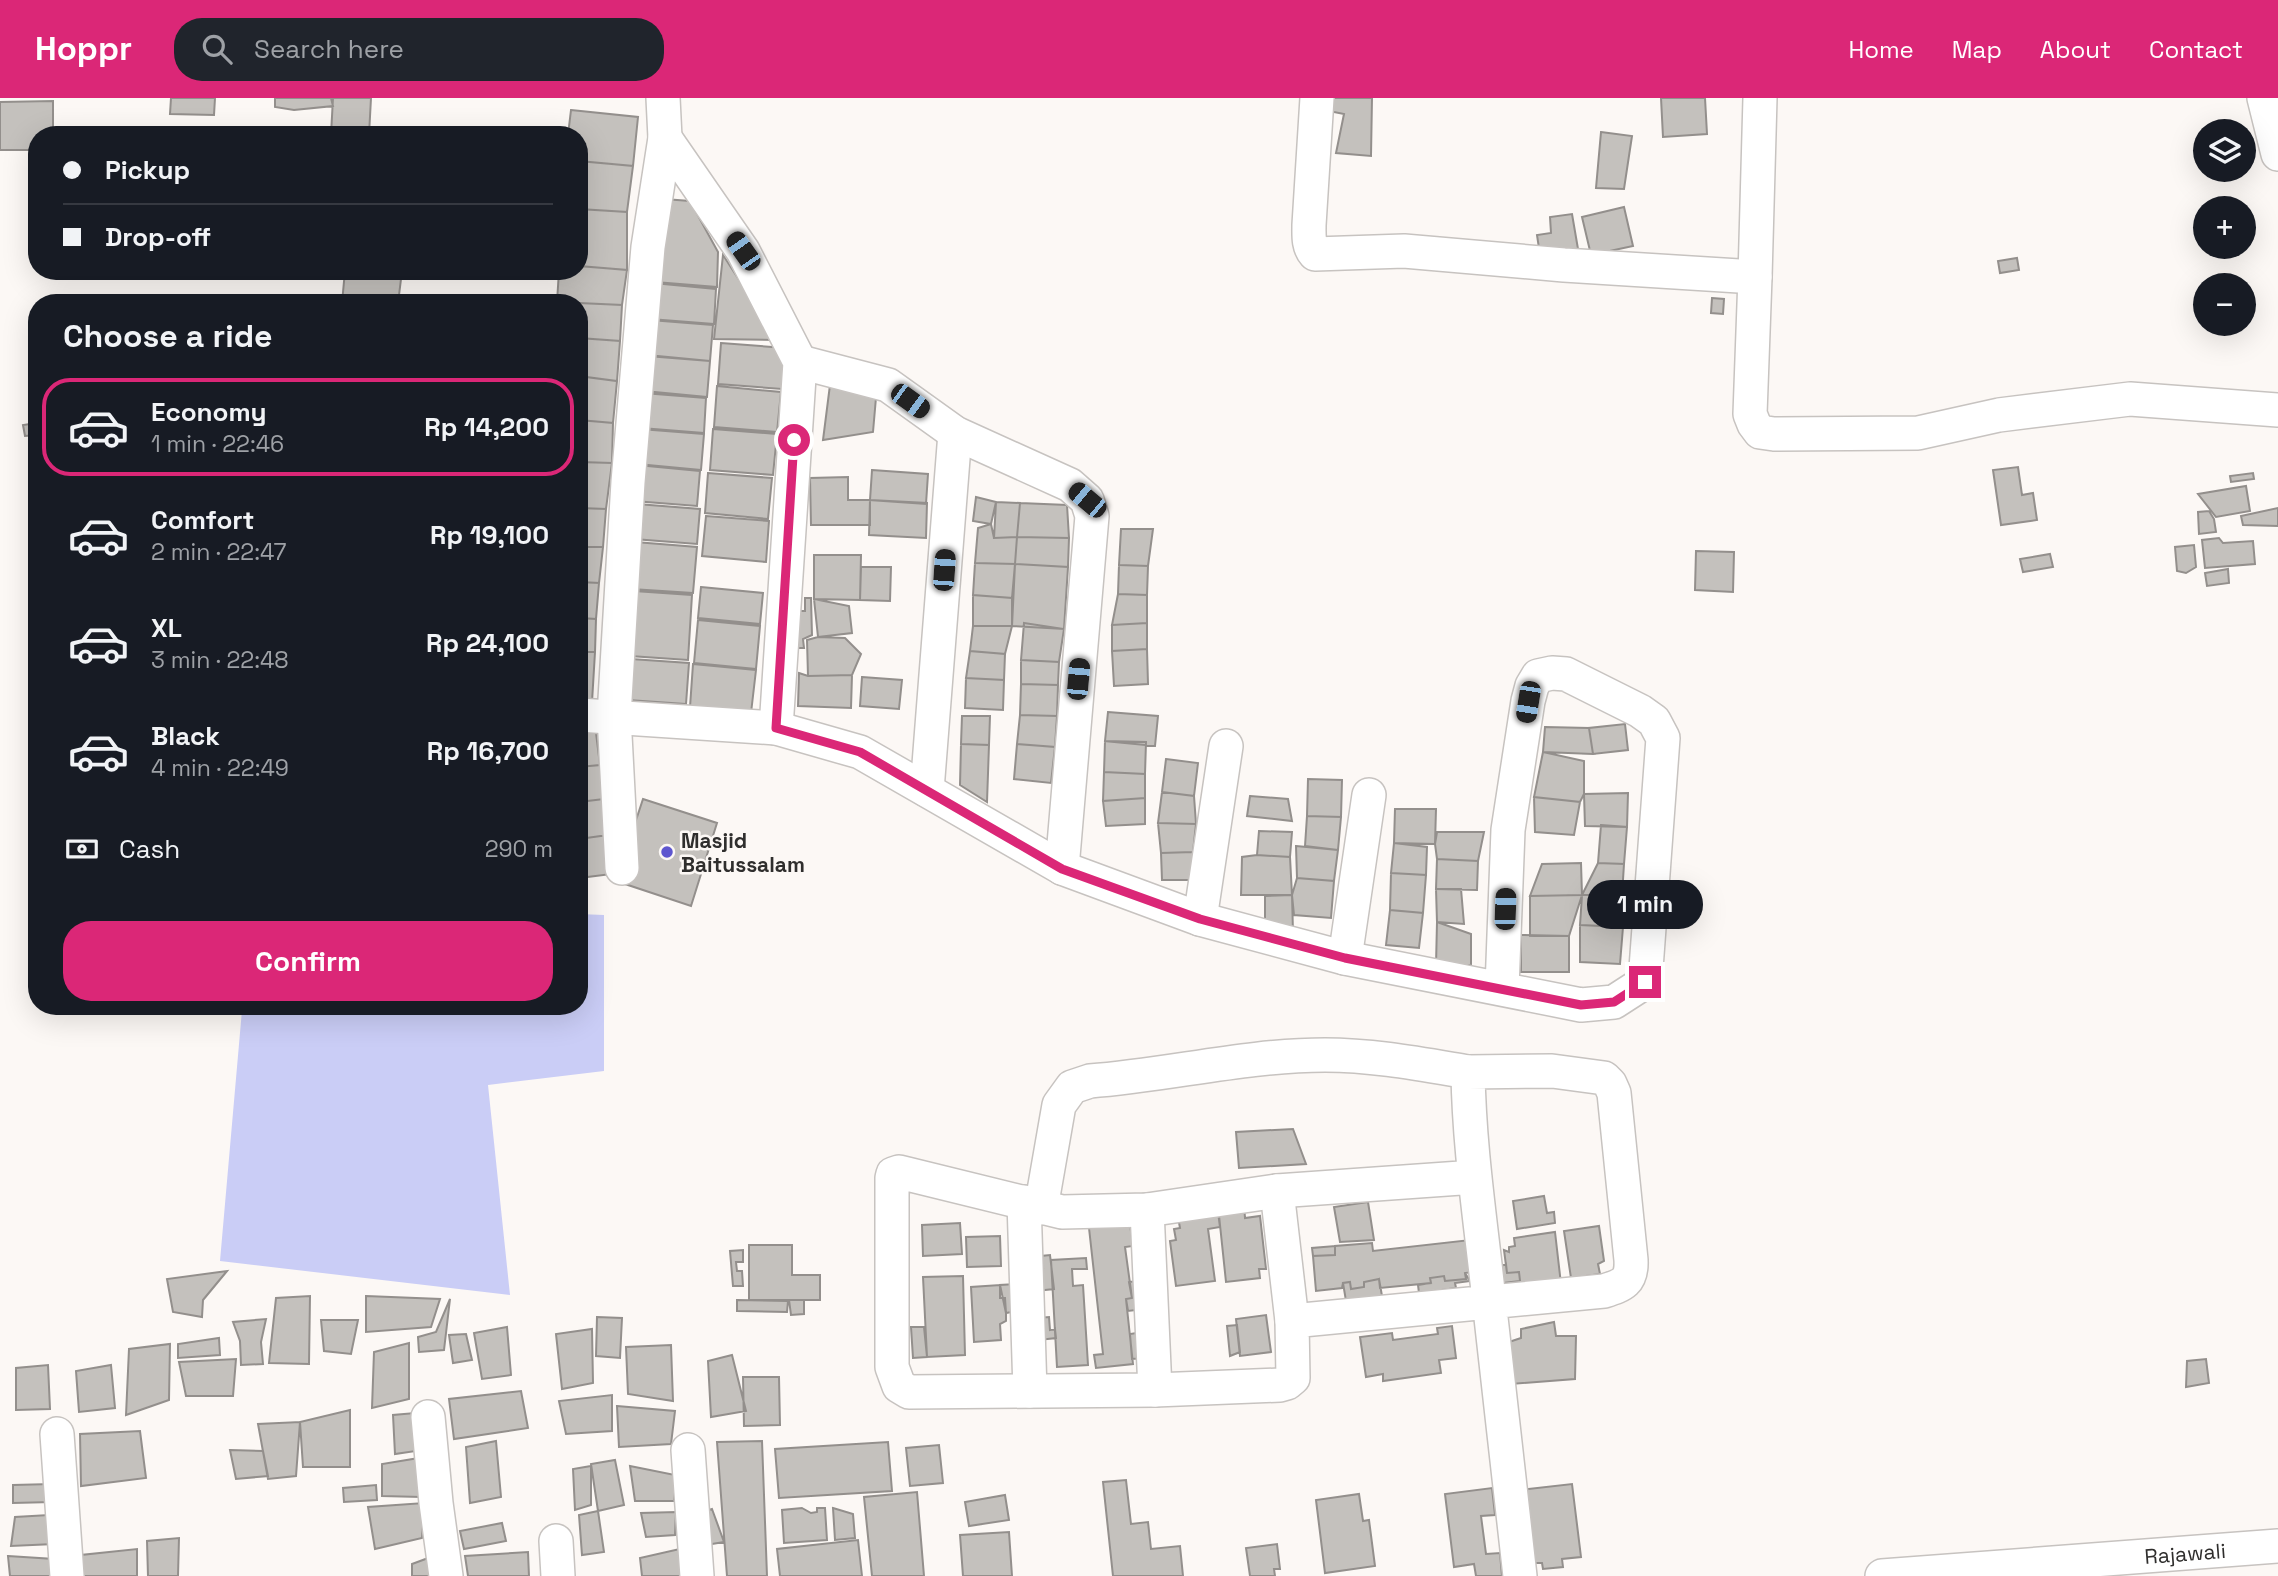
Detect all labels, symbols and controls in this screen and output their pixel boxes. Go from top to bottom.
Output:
search box [174,18,664,81]
text: Hoppr [35,28,132,70]
icon: search [198,30,236,68]
text: Search here [254,32,404,66]
text: Home [1848,34,1914,65]
text: Map [1952,34,2002,65]
text: About [2040,34,2111,65]
text: Contact [2149,34,2243,65]
map controls [2193,119,2256,336]
button: layers [2193,119,2256,182]
text: Pickup [105,153,190,187]
button: + [2193,196,2256,259]
text: Drop-off [105,220,211,254]
car [723,228,764,274]
button: − [2193,273,2256,336]
text: Choose a ride [63,316,273,356]
car [887,380,934,422]
text: Economy [151,395,267,429]
icon: car [67,396,130,459]
text: Rp 14,200 [424,410,549,444]
route start [778,424,810,456]
text: 1 min · 22:46 [151,429,284,459]
car [1065,478,1110,522]
text: Comfort [151,503,254,537]
icon: car [67,504,130,567]
text: Rp 19,100 [430,518,549,552]
text: 2 min · 22:47 [151,537,287,567]
car [933,548,956,592]
text: XL [151,611,182,645]
icon: car [67,612,130,675]
text: Rp 24,100 [426,626,549,660]
text: 3 min · 22:48 [151,645,289,675]
car [1066,657,1091,701]
car [1515,680,1542,724]
text: Black [151,719,220,753]
icon: car [67,720,130,783]
text: Rp 16,700 [427,734,549,768]
text: 4 min · 22:49 [151,753,289,783]
place label: Masjid Baitussalam [681,827,805,878]
icon: cash [63,830,101,868]
text: Cash [119,832,180,866]
text: 290 m [485,834,553,864]
marker: Masjid Baitussalam [659,844,675,860]
callout: 1 min [1587,880,1703,930]
car [1494,888,1517,930]
text: 1 min [1617,889,1673,919]
button: Confirm [63,921,553,1001]
route end [1629,966,1661,998]
street label: Rajawali [2144,1536,2227,1570]

